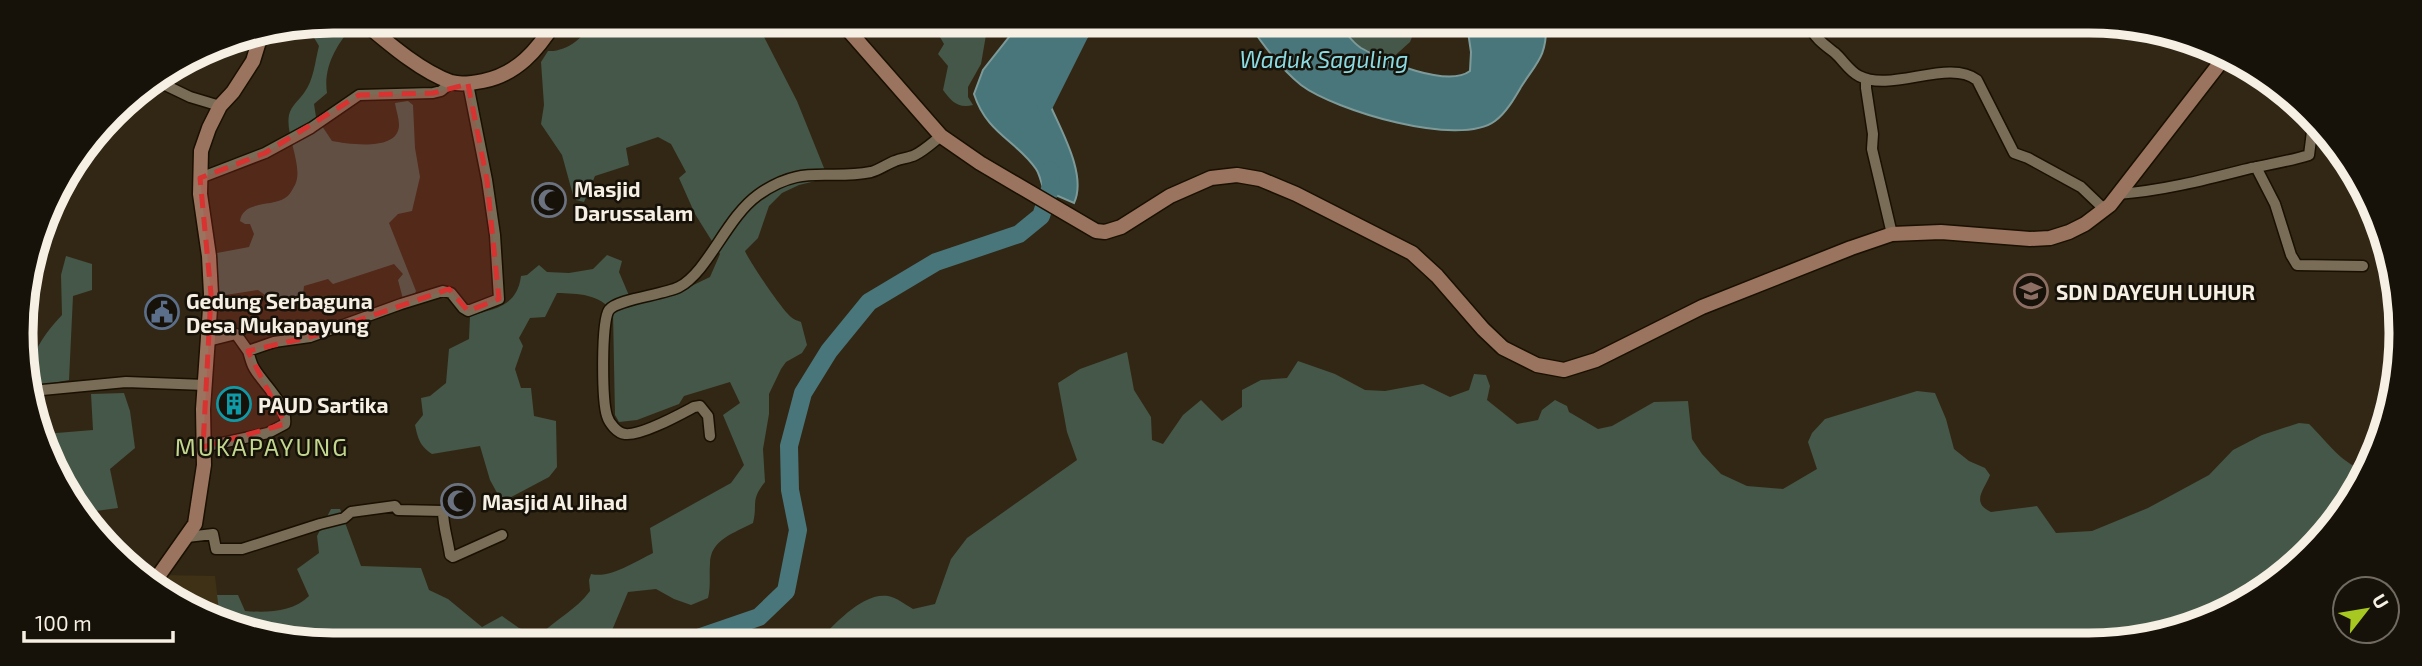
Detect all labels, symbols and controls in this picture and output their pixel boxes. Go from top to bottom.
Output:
water label: Waduk Saguling [1239,45,1409,73]
place label: Masjid Darussalam [574,176,693,225]
mosque icon: Masjid Darussalam [530,181,568,219]
school or university icon: SDN DAYEUH LUHUR [2012,272,2050,310]
place label: SDN DAYEUH LUHUR [2056,279,2255,304]
place label: Gedung Serbaguna Desa Mukapayung [186,288,373,338]
public building icon: Gedung Serbaguna Desa Mukapayung [143,293,181,331]
building icon: PAUD Sartika [215,385,253,423]
place label: PAUD Sartika [258,392,389,417]
district label: MUKAPAYUNG [175,432,349,461]
mosque icon: Masjid Al Jihad [439,482,477,520]
place label: Masjid Al Jihad [482,489,628,514]
north arrow [2331,575,2401,645]
text: U [2368,589,2394,613]
scale bar [24,600,173,644]
text: 100 m [35,610,92,635]

